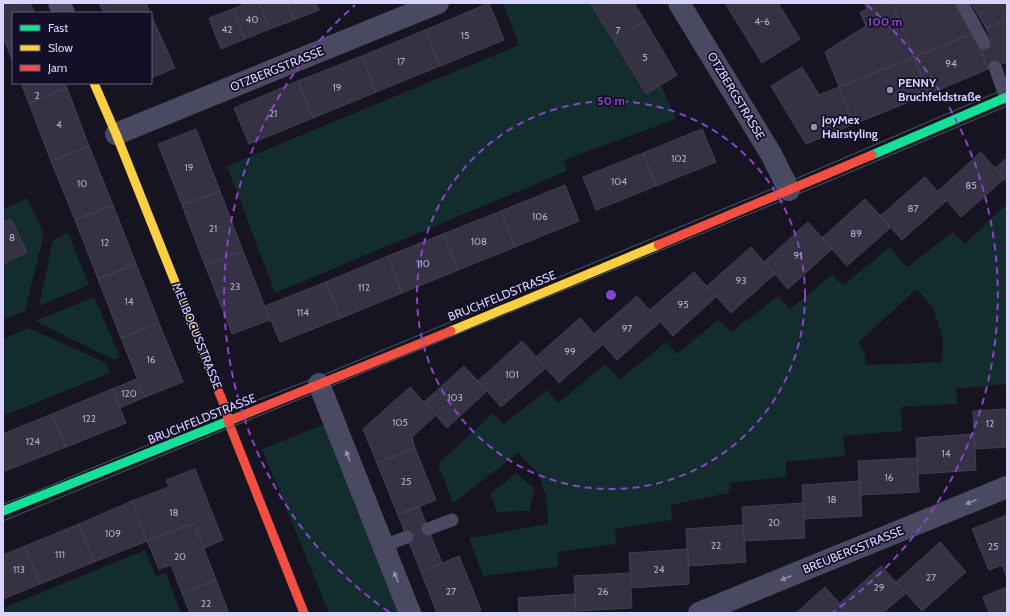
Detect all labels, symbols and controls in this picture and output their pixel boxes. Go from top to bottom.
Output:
legend [12,12,152,84]
house number: 40 [246,13,258,26]
text: 100 m [868,14,902,29]
house number: 4-6 [754,15,770,28]
text: Fast [48,20,68,35]
house number: 42 [221,23,233,36]
house number: 7 [615,24,621,37]
house number: 15 [461,29,469,42]
text: Slow [48,40,73,55]
street label: OTZBERGSTRASSE [228,43,326,94]
street label: OTZBERGSTRASSE [704,49,769,143]
house number: 5 [642,51,648,64]
house number: 17 [397,55,405,68]
house number: 94 [945,57,957,70]
text: Jam [47,60,67,75]
place label: PENNY Bruchfeldstraße [898,75,981,104]
house number: 19 [333,81,342,94]
marker: PENNY Bruchfeldstraße [885,85,895,95]
house number: 2 [34,89,40,102]
text: 50 m [597,93,625,108]
house number: 21 [269,107,277,120]
place label: joyMex Hairstyling [821,112,878,141]
house number: 4 [56,118,62,131]
marker: joyMex Hairstyling [809,122,819,132]
house number: 102 [671,152,687,165]
house number: 19 [185,161,194,174]
house number: 104 [611,175,627,188]
house number: 10 [77,177,87,190]
house number: 85 [965,179,977,192]
house number: 87 [907,202,919,215]
house number: 106 [532,210,548,223]
house number: 21 [209,222,217,235]
house number: 89 [850,227,862,240]
house number: 8 [9,231,15,244]
house number: 108 [471,235,487,248]
house number: 12 [101,236,109,249]
house number: 91 [794,249,802,262]
house number: 110 [416,257,430,270]
street label: BRUCHFELDSTRASSE [446,267,558,324]
house number: 93 [735,274,747,287]
street label: MELIBOCUSSTRASSE [169,280,226,392]
house number: 23 [230,280,240,293]
house number: 112 [358,281,370,294]
centre of rings [604,288,618,302]
house number: 14 [124,295,134,308]
house number: 95 [677,298,689,311]
house number: 114 [297,306,309,319]
house number: 97 [622,322,632,335]
house number: 99 [564,345,576,358]
house number: 16 [147,353,156,366]
house number: 101 [505,368,519,381]
house number: 120 [121,387,137,400]
street label: BRUCHFELDSTRASSE [146,390,258,447]
house number: 103 [447,391,463,404]
house number: 122 [82,412,96,425]
house number: 105 [392,416,408,429]
house number: 12 [986,417,994,430]
house number: 124 [26,435,40,448]
house number: 14 [941,447,951,460]
one-way arrow [344,449,350,461]
house number: 16 [885,471,894,484]
house number: 25 [401,475,411,488]
house number: 18 [827,493,837,506]
one-way arrow [965,499,976,505]
house number: 18 [169,506,179,519]
house number: 20 [768,516,780,529]
street label: BREUBERGSTRASSE [800,522,906,577]
house number: 109 [105,527,121,540]
house number: 22 [711,539,721,552]
house number: 25 [988,540,998,553]
house number: 111 [55,548,65,561]
house number: 20 [174,550,186,563]
house number: 113 [13,563,25,576]
house number: 24 [653,563,665,576]
one-way arrow [392,570,398,582]
house number: 27 [926,571,936,584]
one-way arrow [779,575,791,581]
house number: 29 [874,581,885,594]
house number: 27 [446,585,456,598]
house number: 26 [598,585,609,598]
house number: 22 [201,597,211,610]

